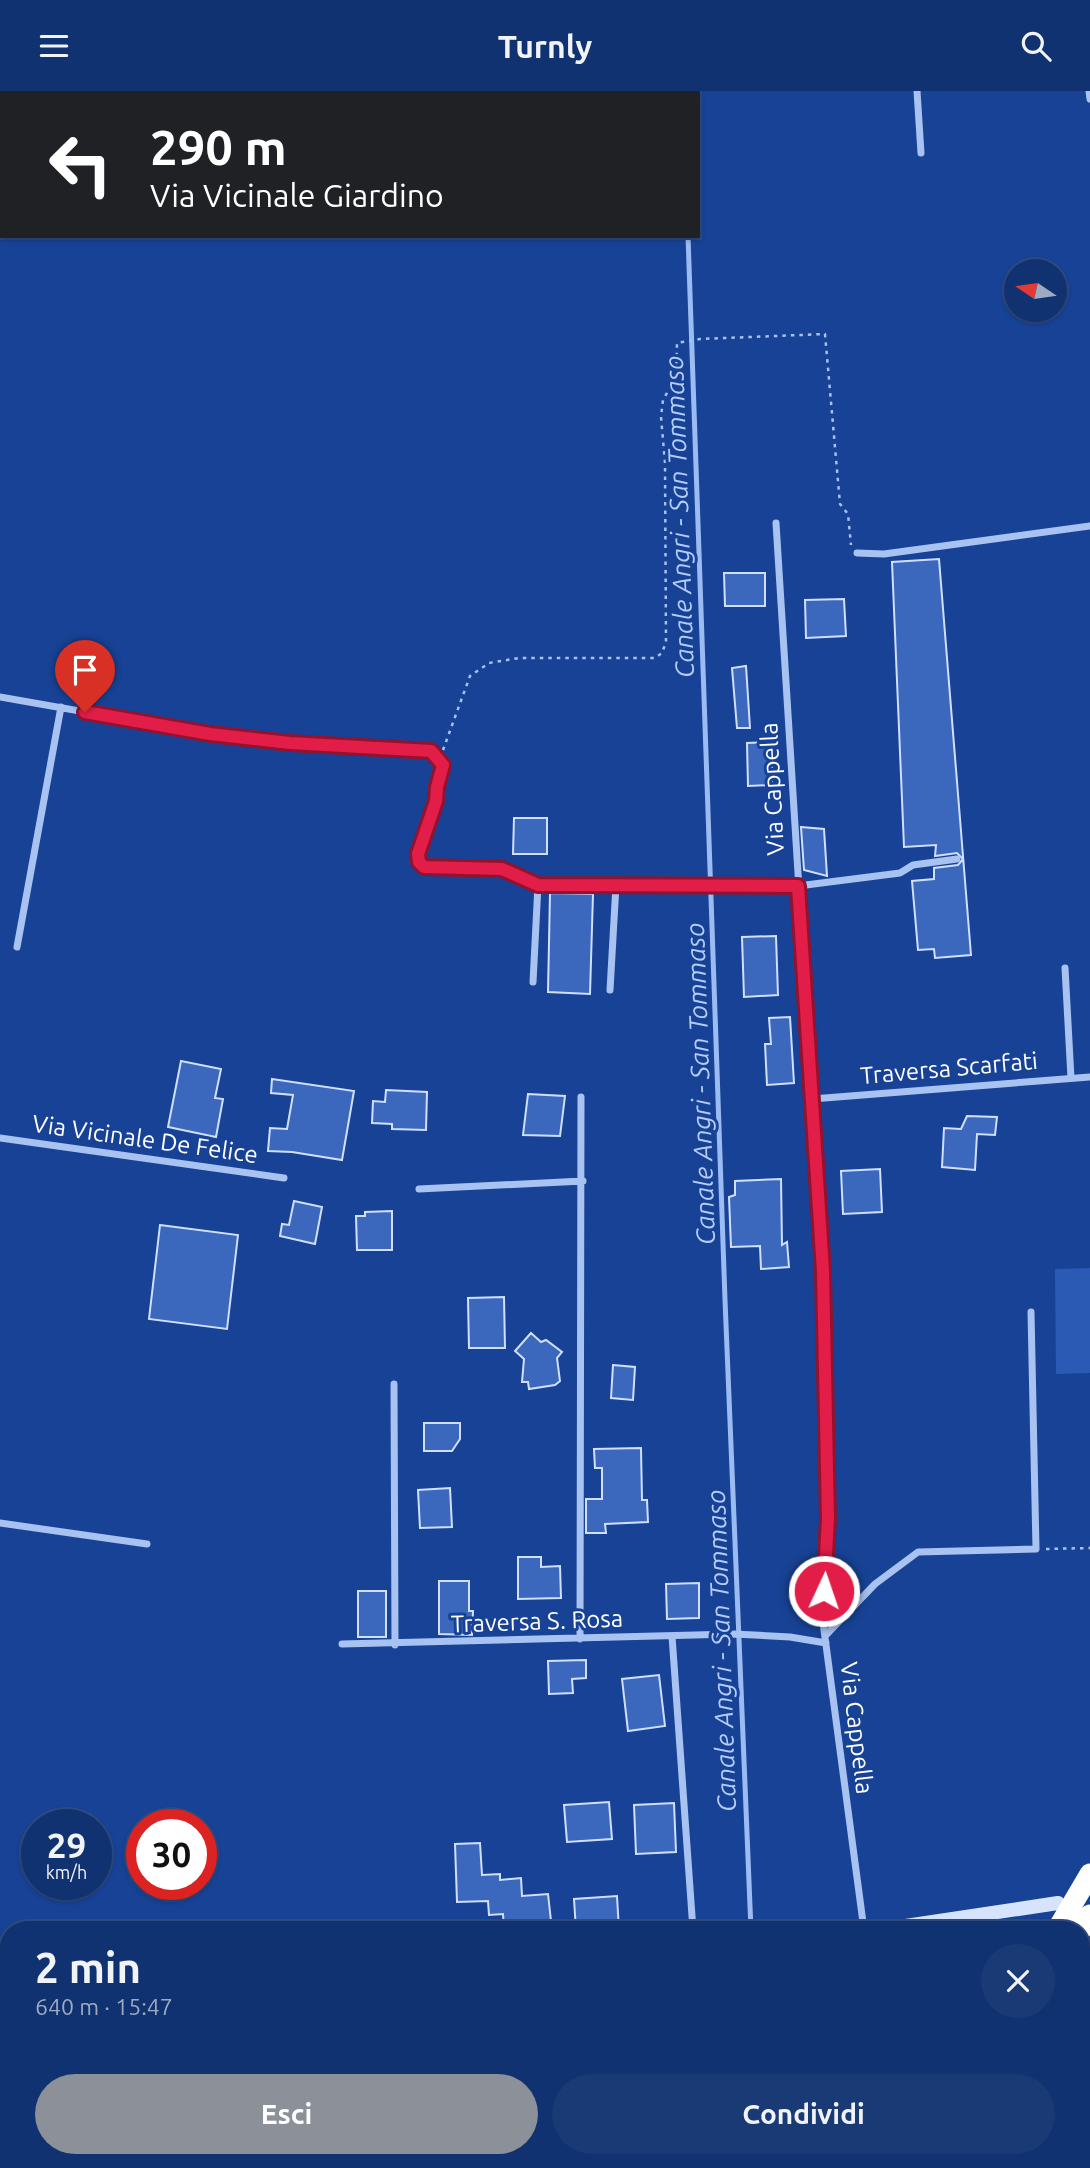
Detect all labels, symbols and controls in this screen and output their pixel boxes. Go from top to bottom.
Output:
icon: menu [35,27,73,65]
icon: search [1017,27,1055,65]
text: Turnly [498,28,592,64]
icon: left [35,119,126,210]
text: 290 m [150,119,287,174]
text: Via Vicinale Giardino [150,177,444,213]
north arrow [1004,259,1068,322]
map controls [1004,259,1067,322]
water label: Canale Angri - San Tommaso [659,355,699,679]
pin [55,640,115,712]
icon: arrive [66,651,104,689]
street label: Via Cappella [755,722,789,856]
water label: Canale Angri - San Tommaso [680,922,720,1246]
street label: Traversa Scarfati [859,1047,1039,1089]
street label: Via Vicinale De Felice [30,1110,260,1168]
water label: Canale Angri - San Tommaso [701,1489,741,1813]
position arrow [787,1554,861,1628]
street label: Traversa S. Rosa [450,1605,624,1637]
street label: Via Cappella [835,1660,879,1796]
speed limit sign: 30 [126,1809,217,1900]
text: 29 [47,1825,86,1865]
text: km/h [46,1862,87,1882]
text: 2 min [35,1944,141,1991]
button: close [981,1944,1055,2018]
text: 640 m · 15:47 [35,1994,173,2019]
button: Esci [35,2074,538,2154]
button: Condividi [552,2074,1055,2154]

